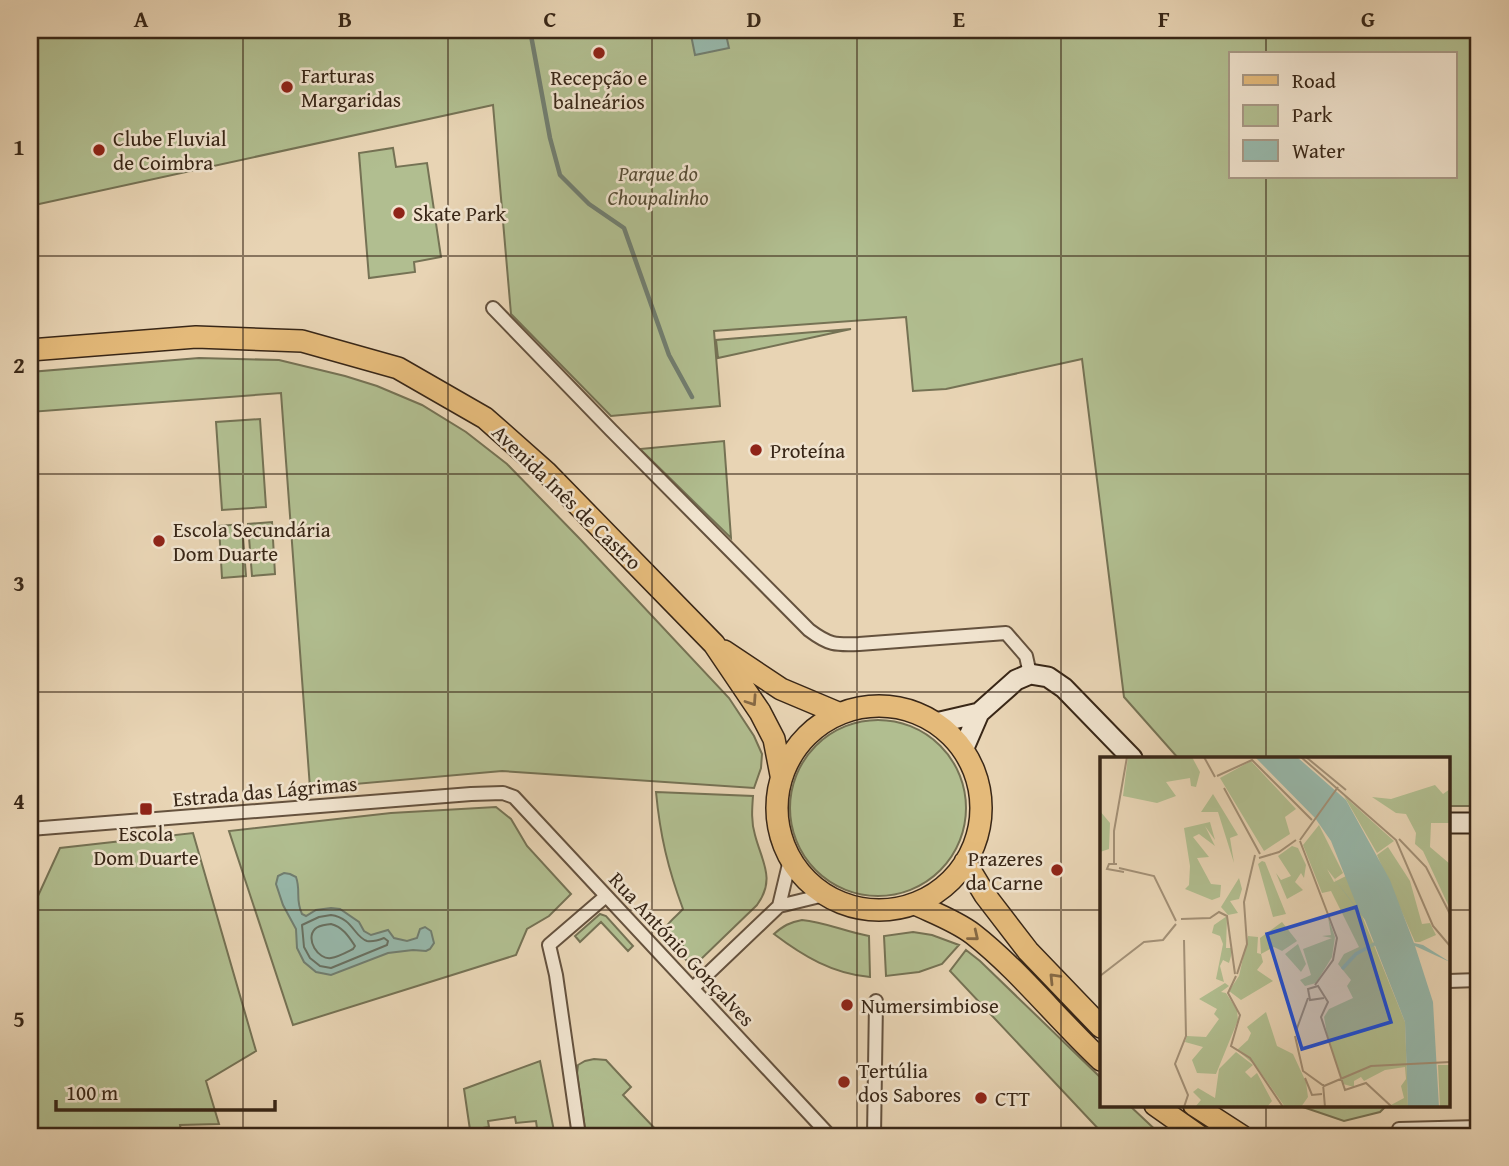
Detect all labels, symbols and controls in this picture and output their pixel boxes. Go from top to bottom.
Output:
text: A [134,2,149,35]
text: B [338,2,352,35]
text: C [543,2,557,35]
text: D [747,2,762,35]
text: E [953,2,965,35]
text: F [1158,2,1170,35]
text: G [1361,2,1375,35]
marker: Recepção e balneários [591,45,607,61]
legend [1229,52,1456,178]
place label: Farturas Margaridas [301,60,401,115]
place label: Recepção e balneários [551,62,648,117]
text: Road [1292,65,1337,96]
marker: Farturas Margaridas [279,79,295,95]
text: Park [1292,99,1333,130]
place label: Clube Fluvial de Coimbra [113,123,227,178]
text: 1 [13,130,25,163]
text: Water [1292,135,1345,166]
marker: Clube Fluvial de Coimbra [91,142,107,158]
park label: Parque do Choupalinho [607,158,709,213]
place label: Skate Park [413,198,507,229]
marker: Skate Park [391,205,407,221]
text: 2 [13,348,25,381]
street label: Avenida Inês de Castro [485,417,649,577]
place label: Proteína [770,435,845,466]
marker: Proteína [748,442,764,458]
place label: Escola Secundária Dom Duarte [173,514,331,569]
marker: Escola Secundária Dom Duarte [151,533,167,549]
text: 3 [13,566,25,599]
one-way arrow [744,693,757,706]
inset map [1100,757,1450,1106]
street label: Estrada das Lágrimas [171,767,359,815]
text: 4 [13,784,25,817]
marker: Escola Dom Duarte [138,801,154,817]
place label: Escola Dom Duarte [93,818,199,873]
place label: Prazeres da Carne [966,843,1043,898]
marker: Prazeres da Carne [1049,862,1065,878]
street label: Rua António Gonçalves [602,865,762,1033]
one-way arrow [967,928,979,941]
one-way arrow [1049,973,1062,986]
place label: Numersimbiose [861,990,999,1021]
marker: Numersimbiose [839,997,855,1013]
text: 5 [13,1002,25,1035]
place label: Tertúlia dos Sabores [858,1055,961,1110]
scale bar [56,1068,275,1112]
marker: Tertúlia dos Sabores [836,1074,852,1090]
text: 100 m [66,1077,118,1108]
place label: CTT [995,1083,1030,1114]
marker: CTT [973,1090,989,1106]

